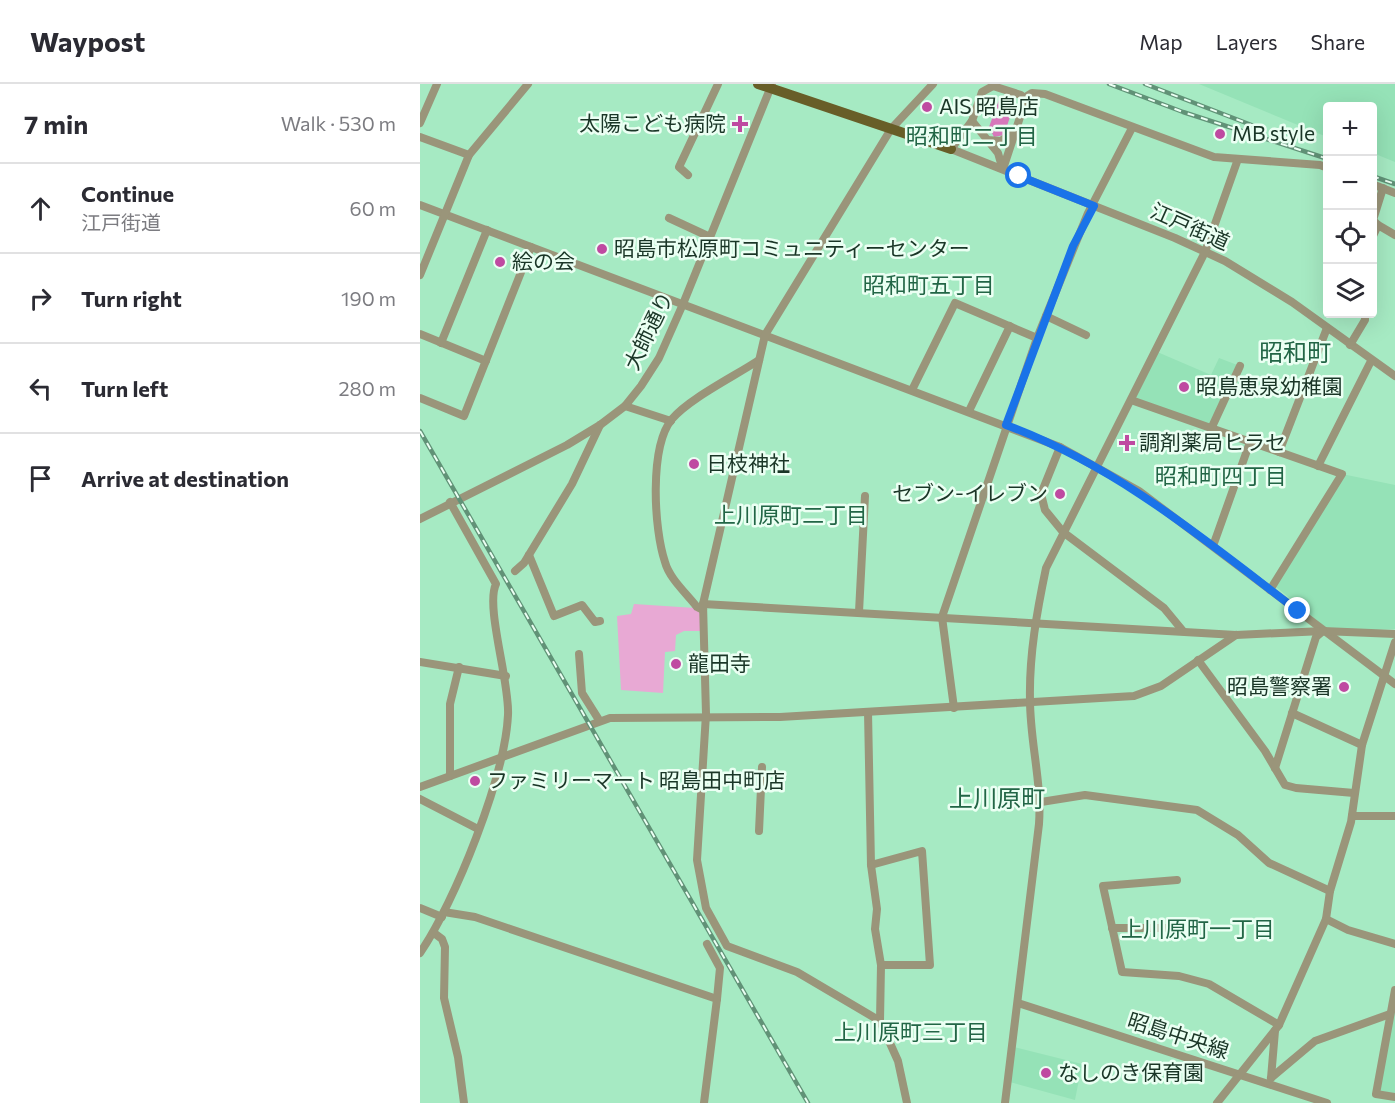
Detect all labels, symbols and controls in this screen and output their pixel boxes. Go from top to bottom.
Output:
text: Waypost [30,24,145,58]
text: Map [1139,29,1183,54]
text: Layers [1216,29,1278,54]
text: Share [1311,29,1365,54]
place label: AIS 昭島店 [939,93,1039,118]
marker: AIS 昭島店 [920,100,934,114]
map controls [1323,102,1377,318]
button: + [1323,102,1377,156]
text: 7 min [24,108,88,139]
place label: 太陽こども病院 [579,110,726,135]
text: Walk · 530 m [281,111,396,135]
marker: 太陽こども病院 [731,115,749,133]
place label: MB style [1232,120,1315,145]
district label: 昭和町二丁目 [906,122,1038,149]
marker: MB style [1213,127,1227,141]
button: − [1323,156,1377,210]
route start [1005,162,1031,188]
text: Continue [81,180,174,207]
icon: ahead [24,192,57,225]
text: 60 m [350,196,396,220]
street label: 江戸街道 [1147,197,1234,254]
text: 江戸街道 [81,210,161,234]
button: locate [1323,210,1377,264]
place label: 昭島市松原町コミュニティーセンター [614,235,970,260]
marker: 昭島市松原町コミュニティーセンター [595,242,609,256]
place label: 絵の会 [512,248,575,273]
marker: 絵の会 [493,255,507,269]
button: layers [1323,264,1377,318]
district label: 昭和町五丁目 [863,271,995,298]
icon: right [24,282,57,315]
text: Turn right [81,285,182,312]
text: 190 m [341,286,396,310]
street label: 大師通り [618,287,677,374]
district label: 昭和町 [1259,337,1331,366]
icon: left [24,372,57,405]
place label: 昭島恵泉幼稚園 [1196,373,1343,398]
text: Turn left [81,375,168,402]
text: 280 m [338,376,396,400]
marker: 昭島恵泉幼稚園 [1177,380,1191,394]
place label: 調剤薬局ヒラセ [1139,429,1286,454]
marker: 調剤薬局ヒラセ [1120,436,1134,450]
place label: 日枝神社 [706,450,790,475]
marker: 日枝神社 [687,457,701,471]
icon: arrive [24,462,57,495]
district label: 昭和町四丁目 [1155,462,1287,489]
text: Arrive at destination [81,465,289,492]
place label: セブン-イレブン [892,480,1048,505]
marker: セブン-イレブン [1053,487,1067,501]
district label: 上川原町二丁目 [714,501,868,528]
route end [1284,597,1310,623]
place label: 龍田寺 [688,650,751,675]
marker: 龍田寺 [669,657,683,671]
place label: 昭島警察署 [1227,673,1332,698]
marker: 昭島警察署 [1337,680,1351,694]
place label: ファミリーマート 昭島田中町店 [487,767,785,792]
marker: ファミリーマート 昭島田中町店 [468,774,482,788]
district label: 上川原町 [949,783,1045,812]
district label: 上川原町一丁目 [1121,915,1275,942]
street label: 昭島中央線 [1125,1006,1232,1063]
district label: 上川原町三丁目 [834,1018,988,1045]
place label: なしのき保育園 [1058,1059,1204,1084]
marker: なしのき保育園 [1039,1066,1053,1080]

